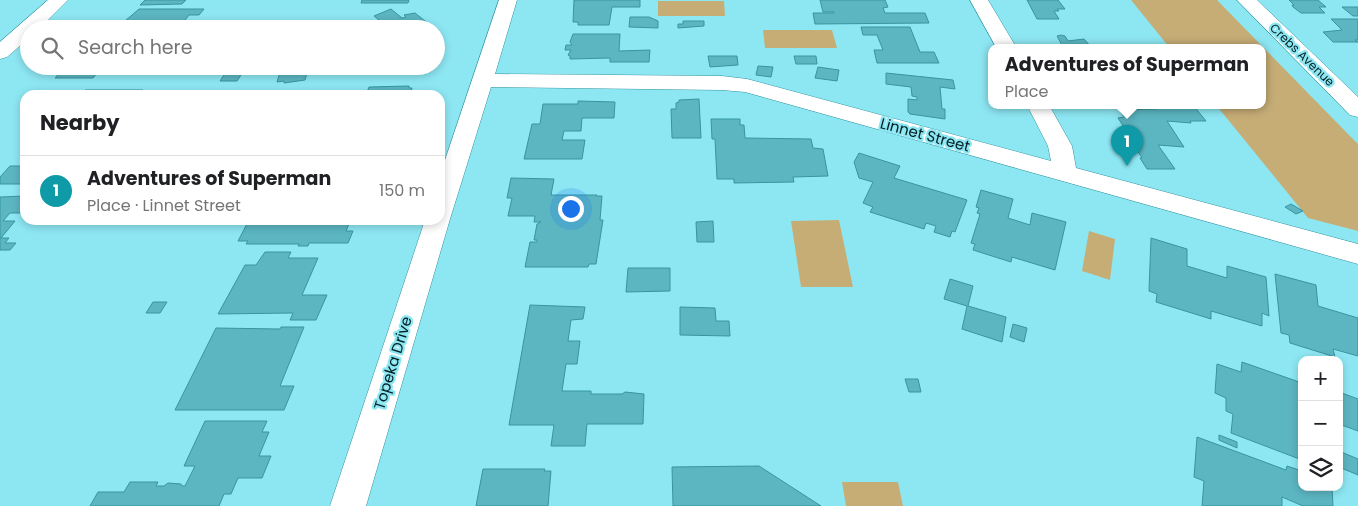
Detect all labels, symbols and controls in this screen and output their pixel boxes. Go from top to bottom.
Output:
street label: Crebs Avenue [1266,19,1338,90]
search box [20,20,445,75]
icon: search [38,34,66,62]
text: Search here [78,34,192,61]
popup [988,44,1266,109]
text: Adventures of Superman [1005,51,1249,78]
text: Place [1005,80,1048,103]
text: Nearby [40,108,120,137]
street label: Linnet Street [878,112,972,157]
pin: 1 [1111,125,1143,166]
text: Adventures of Superman [87,165,331,192]
text: 1 [53,179,59,202]
text: 150 m [379,179,425,202]
text: Place · Linnet Street [87,194,241,217]
your location [558,196,584,222]
street label: Topeka Drive [368,314,417,412]
map controls [1298,356,1343,491]
button: + [1298,356,1343,401]
button: − [1298,401,1343,446]
button: layers [1298,446,1343,491]

